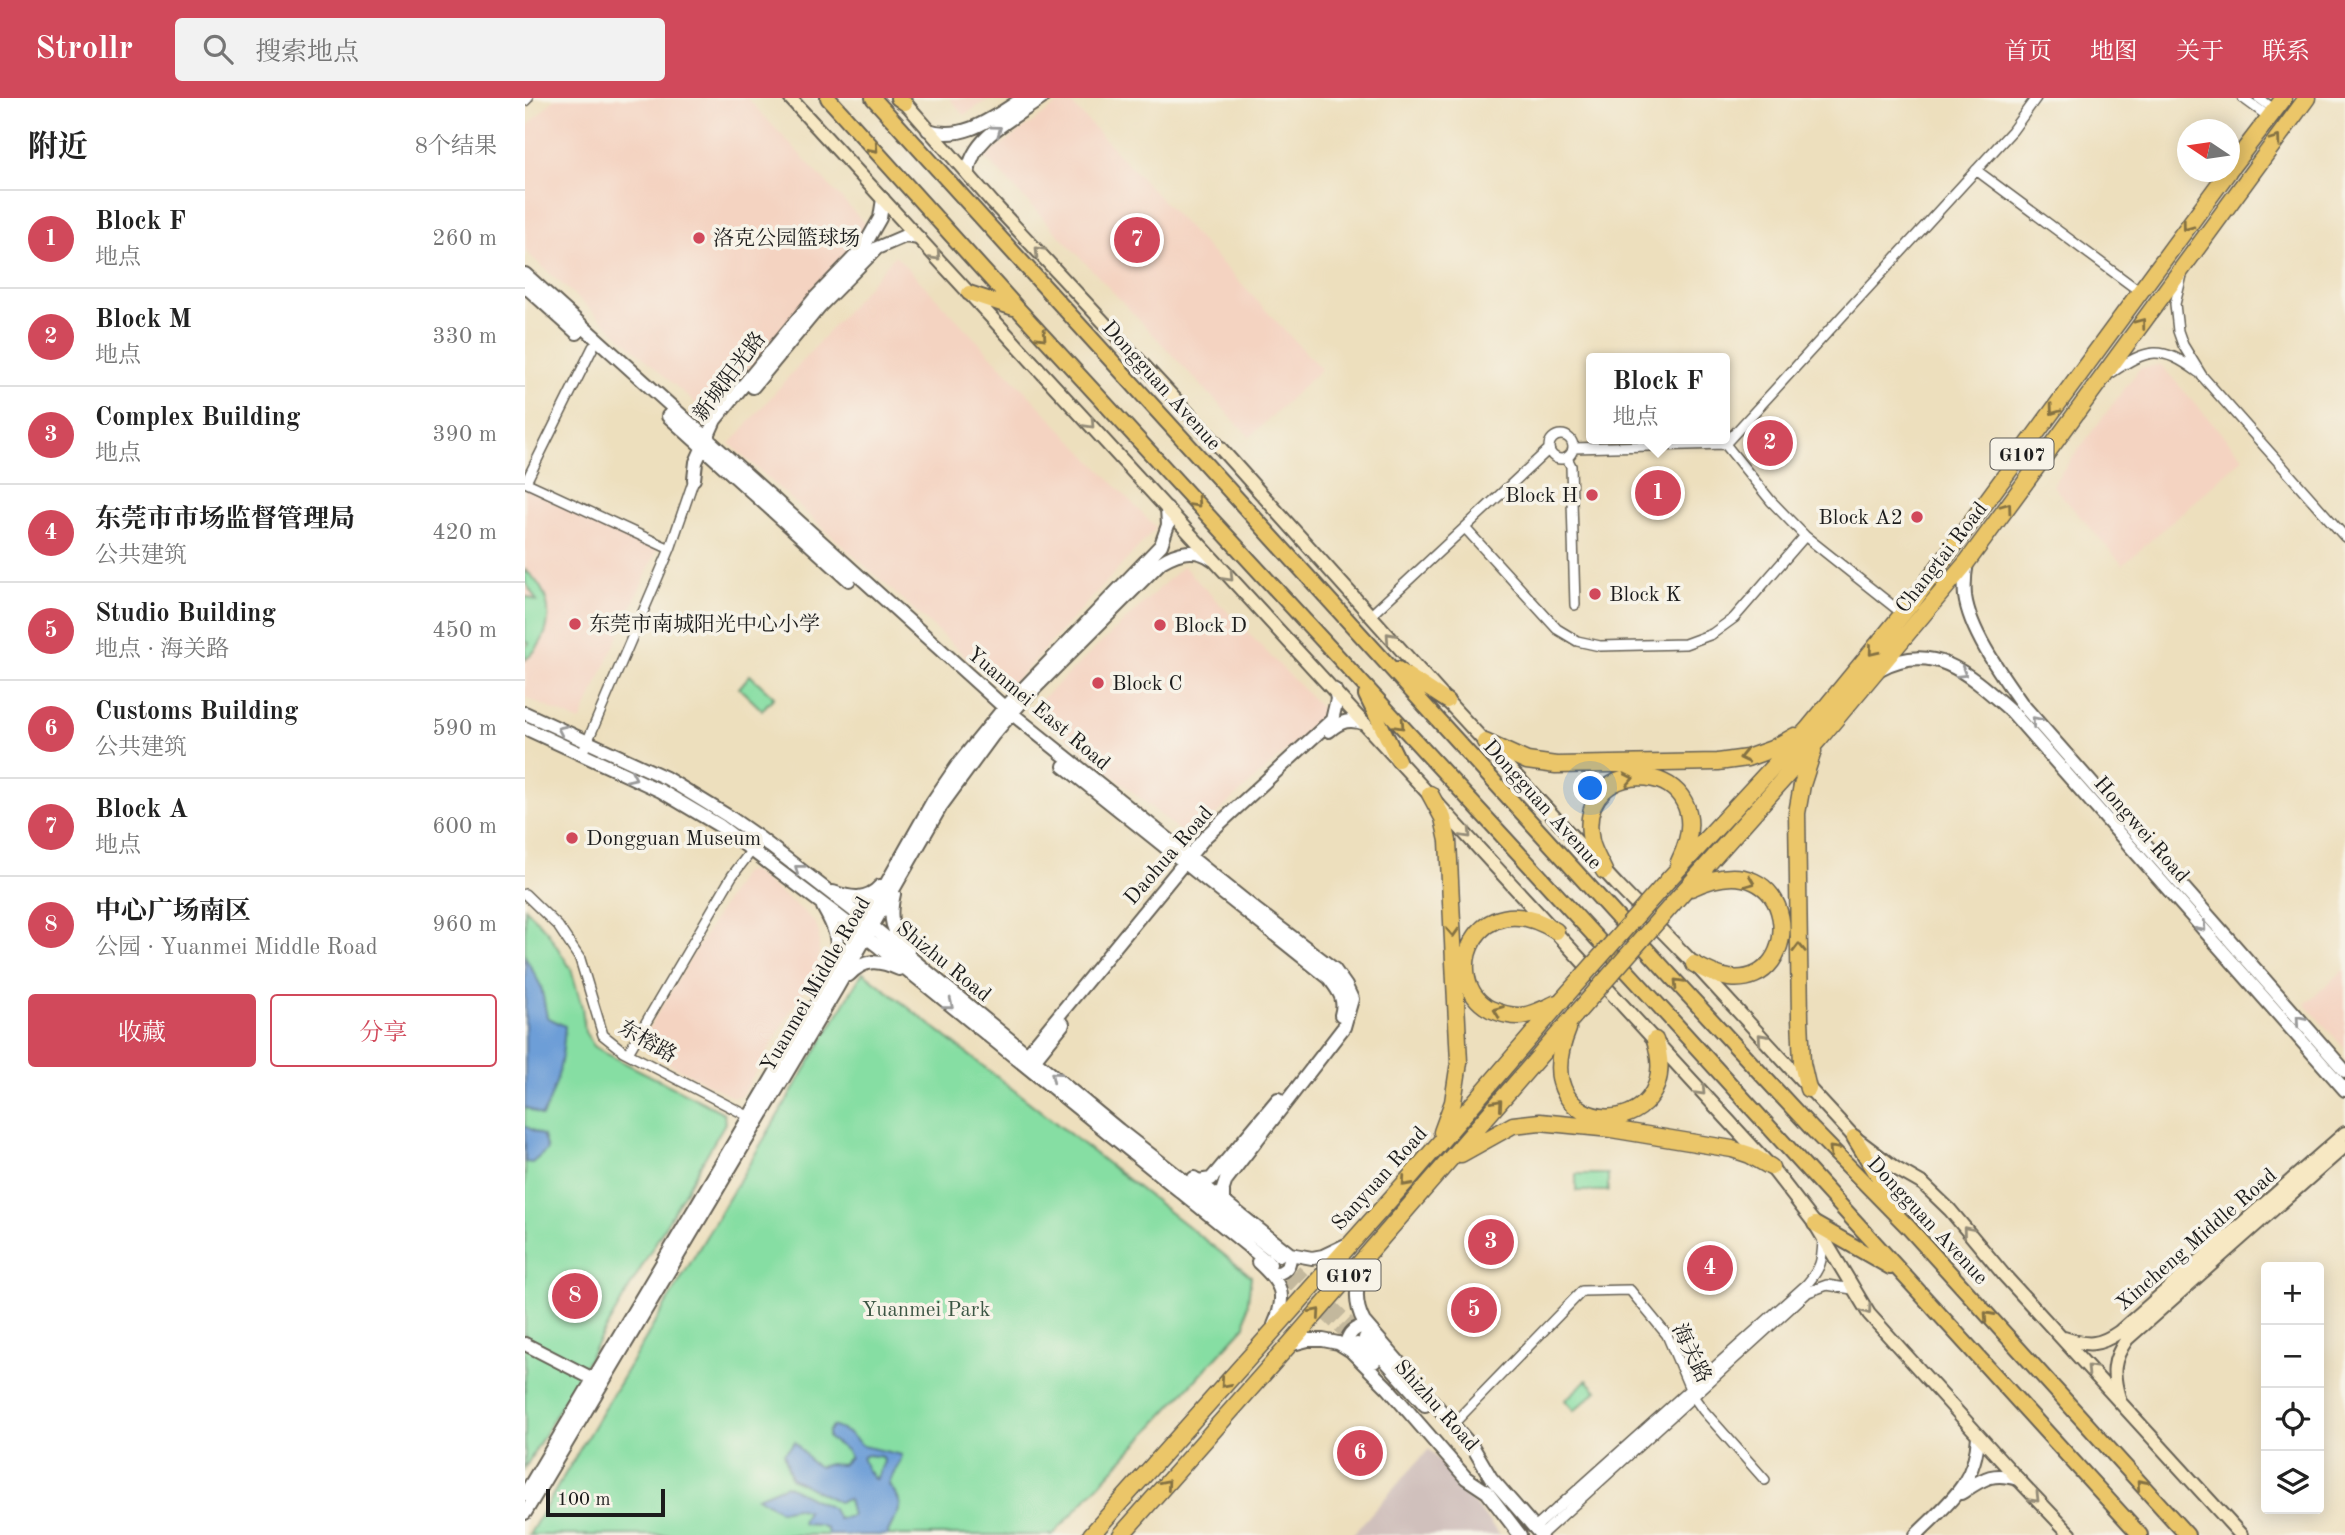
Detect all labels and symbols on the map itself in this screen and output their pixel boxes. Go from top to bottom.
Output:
north arrow [2177,119,2240,182]
one-way arrow [989,126,1002,138]
one-way arrow [2268,135,2280,148]
one-way arrow [866,140,878,153]
pin: 7 [1114,214,1160,266]
one-way arrow [2183,218,2195,231]
place label: 洛克公园篮球场 [713,227,860,250]
marker: 洛克公园篮球场 [691,230,707,246]
one-way arrow [1035,246,1047,259]
one-way arrow [927,248,940,261]
street label: Dongguan Avenue [1097,317,1224,455]
one-way arrow [2133,318,2146,331]
street label: 新城阳光路 [689,327,770,425]
one-way arrow [1034,328,1047,341]
one-way arrow [2049,402,2062,415]
one-way arrow [1082,416,1094,429]
pin: 2 [1747,417,1793,469]
road number: G107 [1991,438,2053,470]
pin: 1 [1635,467,1681,519]
place label: Block H [1505,486,1578,507]
marker: Block H [1584,487,1600,503]
one-way arrow [1188,495,1201,508]
street label: Changtai Road [1892,498,1992,617]
one-way arrow [1999,502,2011,515]
place label: Block A2 [1818,508,1903,529]
marker: Block A2 [1909,509,1925,525]
one-way arrow [1221,569,1234,582]
place label: Block K [1609,585,1681,606]
marker: Block K [1587,586,1603,602]
place label: 东莞市南城阳光中心小学 [589,613,820,636]
marker: 东莞市南城阳光中心小学 [567,616,583,632]
place label: Block D [1174,616,1247,637]
marker: Block D [1152,617,1168,633]
one-way arrow [1385,632,1398,645]
one-way arrow [1869,642,1881,655]
street label: Yuanmei East Road [963,643,1114,775]
one-way arrow [1955,665,1968,678]
place label: Block C [1112,674,1183,695]
marker: Block C [1090,675,1106,691]
one-way arrow [2032,716,2044,729]
one-way arrow [1392,717,1404,730]
one-way arrow [556,724,569,738]
street label: Dongguan Avenue [1478,736,1605,874]
one-way arrow [1739,749,1751,764]
one-way arrow [625,768,637,782]
your location [1573,771,1607,805]
one-way arrow [1624,772,1635,787]
street label: Hongwei Road [2089,773,2192,887]
street label: Daohua Road [1121,803,1217,909]
one-way arrow [1459,826,1471,839]
place label: Dongguan Museum [586,829,761,850]
marker: Dongguan Museum [564,830,580,846]
one-way arrow [794,864,807,877]
one-way arrow [1743,873,1755,887]
street label: Yuanmei Middle Road [758,893,875,1076]
street label: Shizhu Road [892,918,994,1006]
one-way arrow [2194,919,2206,932]
one-way arrow [1445,927,1460,938]
one-way arrow [1791,942,1807,953]
one-way arrow [1673,978,1686,991]
one-way arrow [940,997,953,1009]
one-way arrow [1493,1006,1505,1020]
one-way arrow [2296,1015,2308,1028]
street label: 东榕路 [615,1016,681,1067]
one-way arrow [1758,1033,1771,1046]
one-way arrow [1051,1072,1064,1084]
one-way arrow [1693,1083,1705,1096]
one-way arrow [1489,1100,1502,1113]
street label: Sanyuan Road [1328,1123,1432,1235]
one-way arrow [1828,1145,1841,1158]
street label: Dongguan Avenue [1863,1153,1991,1289]
street label: Xincheng Middle Road [2113,1165,2281,1315]
one-way arrow [1401,1174,1414,1187]
pin: 3 [1468,1216,1514,1268]
one-way arrow [1963,1226,1976,1238]
pin: 4 [1687,1242,1733,1294]
road number: G107 [1317,1260,1381,1290]
pin: 8 [552,1270,598,1322]
pin: 5 [1451,1284,1497,1336]
park label: Yuanmei Park [862,1300,990,1321]
one-way arrow [1859,1303,1871,1315]
one-way arrow [1308,1308,1320,1321]
one-way arrow [1984,1311,1996,1324]
street label: 海关路 [1667,1320,1716,1387]
street label: Shizhu Road [1390,1356,1482,1456]
one-way arrow [2086,1364,2099,1377]
one-way arrow [1221,1375,1234,1388]
pin: 6 [1337,1427,1383,1479]
one-way arrow [1158,1479,1170,1492]
one-way arrow [2137,1480,2149,1493]
scale bar [546,1486,665,1518]
one-way arrow [2027,1490,2040,1503]

